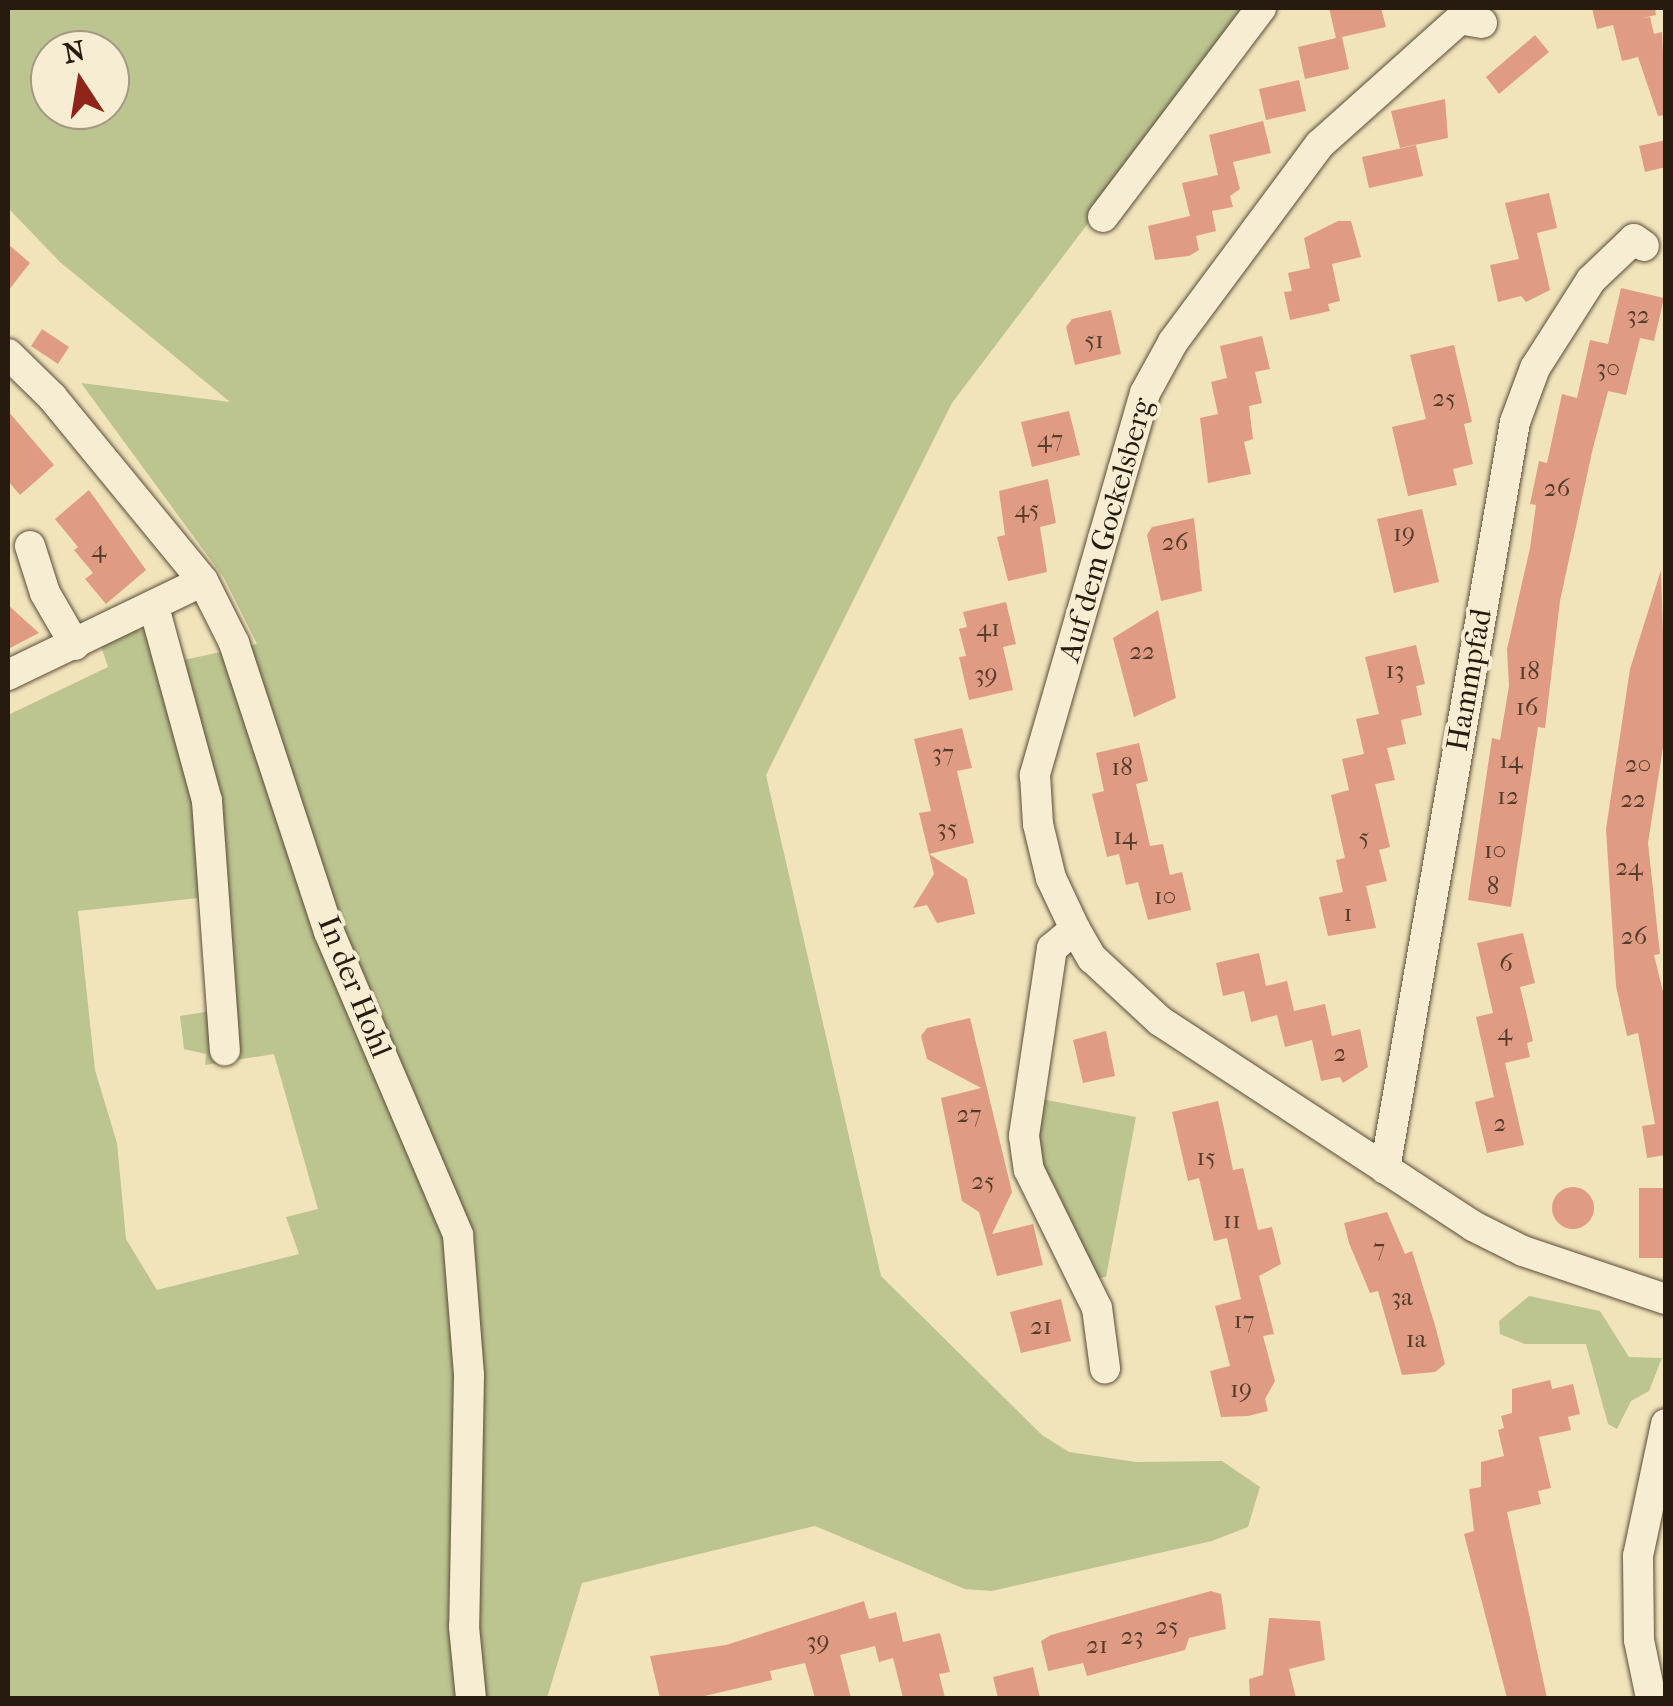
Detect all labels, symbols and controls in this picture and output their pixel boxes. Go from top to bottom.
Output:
north arrow [30,30,130,130]
text: N [60,34,88,70]
house number: 32 [1626,300,1650,330]
house number: 51 [1084,325,1104,355]
house number: 30 [1596,353,1620,383]
house number: 25 [1432,383,1456,413]
street label: Auf dem Gockelsberg [1052,394,1162,666]
house number: 47 [1037,424,1063,454]
house number: 26 [1544,473,1570,503]
house number: 45 [1015,494,1039,524]
house number: 19 [1393,518,1415,548]
house number: 26 [1162,527,1188,557]
house number: 4 [92,534,106,564]
street label: Hammpfad [1440,606,1500,754]
house number: 41 [976,613,1000,643]
house number: 22 [1129,636,1155,666]
house number: 13 [1385,655,1405,685]
house number: 18 [1518,656,1540,686]
house number: 39 [974,659,998,689]
house number: 16 [1516,692,1538,722]
house number: 37 [932,738,954,768]
house number: 14 [1499,745,1523,775]
house number: 20 [1625,749,1651,779]
house number: 18 [1111,752,1133,782]
house number: 12 [1497,781,1519,811]
house number: 22 [1620,784,1646,814]
house number: 35 [936,813,958,843]
house number: 14 [1113,821,1137,851]
house number: 5 [1359,822,1369,852]
house number: 10 [1484,835,1506,865]
house number: 24 [1615,852,1643,882]
house number: 8 [1487,871,1499,901]
house number: 10 [1154,881,1176,911]
house number: 1 [1344,898,1352,928]
street label: In der Hohl [309,911,399,1063]
house number: 26 [1621,921,1647,951]
house number: 6 [1499,948,1513,978]
house number: 4 [1498,1017,1512,1047]
house number: 2 [1334,1038,1346,1068]
house number: 27 [957,1099,981,1129]
house number: 2 [1494,1108,1506,1138]
house number: 15 [1196,1142,1216,1172]
house number: 25 [971,1166,995,1196]
house number: 11 [1223,1205,1241,1235]
house number: 7 [1373,1233,1385,1263]
house number: 3a [1391,1282,1413,1312]
house number: 17 [1234,1305,1254,1335]
house number: 21 [1030,1311,1052,1341]
house number: 1a [1406,1324,1426,1354]
house number: 19 [1230,1374,1252,1404]
house number: 25 [1155,1611,1179,1641]
house number: 23 [1120,1621,1144,1651]
house number: 39 [806,1626,830,1656]
house number: 21 [1086,1630,1108,1660]

